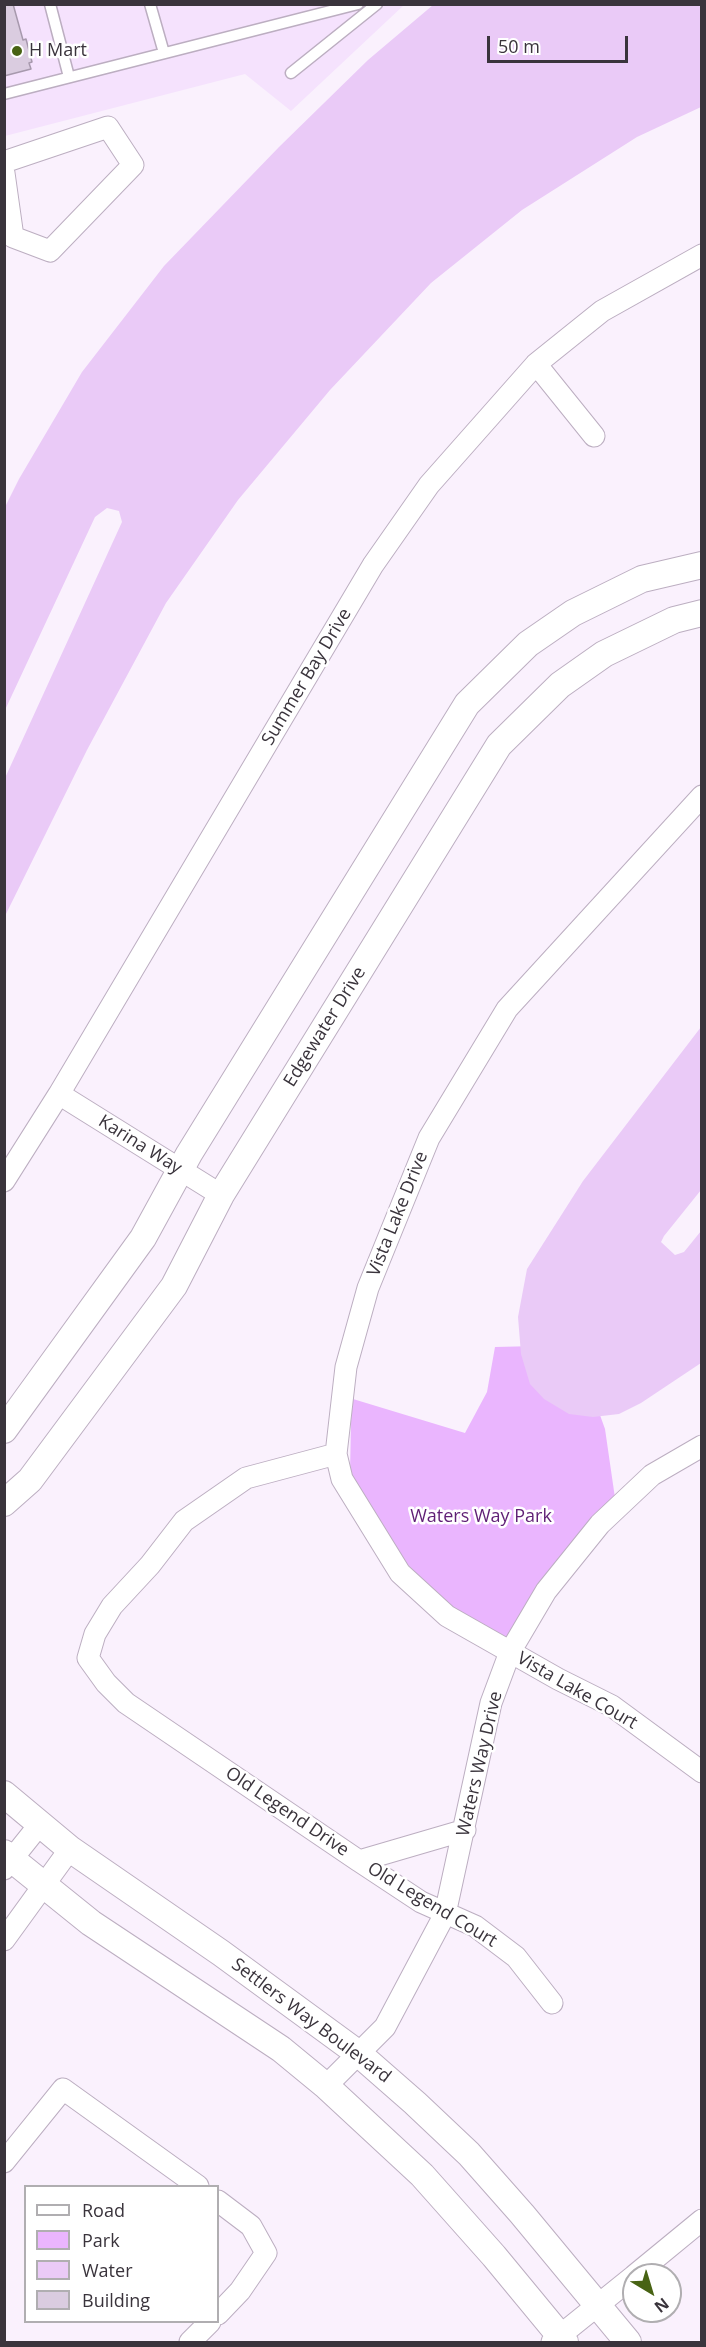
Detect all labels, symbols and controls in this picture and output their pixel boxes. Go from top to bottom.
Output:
scale bar [490,24,631,62]
text: 50 m [498,34,540,58]
place label: H Mart [29,40,87,62]
marker: H Mart [10,44,24,58]
street label: Summer Bay Drive [258,605,356,749]
street label: Edgewater Drive [279,963,371,1091]
street label: Karina Way [94,1111,186,1179]
street label: Vista Lake Drive [363,1148,433,1280]
park label: Waters Way Park [410,1506,552,1528]
street label: Vista Lake Court [513,1648,641,1734]
street label: Waters Way Drive [453,1689,507,1839]
street label: Old Legend Drive [221,1763,353,1861]
street label: Old Legend Court [363,1858,501,1952]
street label: Settlers Way Boulevard [227,1954,395,2088]
legend [24,2185,219,2323]
text: Road [82,2198,125,2222]
text: Park [82,2228,120,2252]
text: Water [82,2258,133,2282]
north arrow [622,2263,682,2323]
text: Building [82,2288,150,2312]
text: N [650,2293,674,2318]

